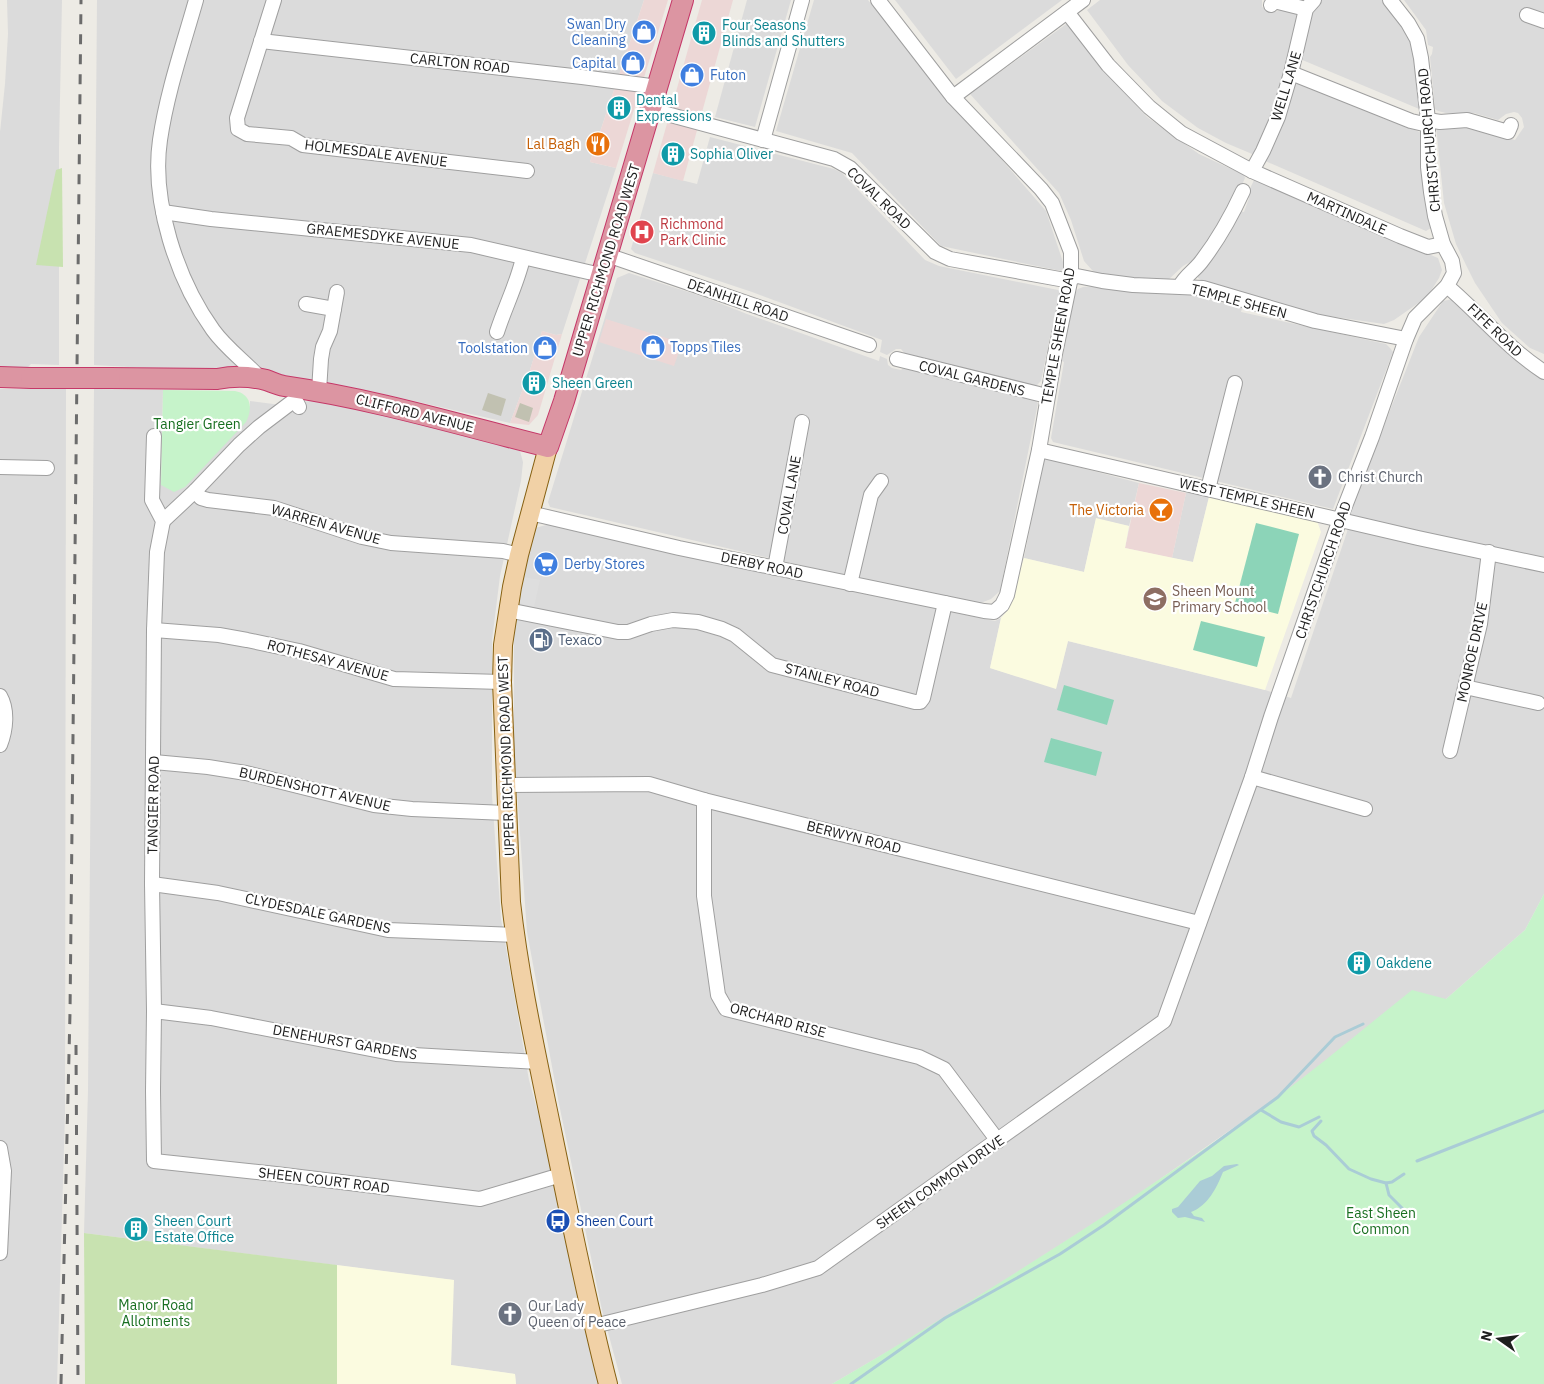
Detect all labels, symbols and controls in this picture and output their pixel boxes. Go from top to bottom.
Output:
place label: Swan Dry Cleaning [567,15,627,49]
place label: Four Seasons Blinds and Shutters [722,16,845,50]
shop icon: Swan Dry Cleaning [631,19,657,45]
building icon: Four Seasons Blinds and Shutters [691,20,717,46]
street label: CARLTON ROAD [409,49,511,77]
street label: WELL LANE [1267,49,1305,123]
shop icon: Capital [620,50,646,76]
place label: Capital [572,54,616,72]
shop icon: Futon [679,62,705,88]
place label: Futon [710,66,746,84]
street label: CHRISTCHURCH ROAD [1414,67,1444,213]
place label: Dental Expressions [636,91,712,125]
building icon: Dental Expressions [606,95,632,121]
restaurant icon: Lal Bagh [585,131,611,157]
street label: HOLMESDALE AVENUE [304,135,448,171]
place label: Lal Bagh [526,135,580,153]
building icon: Sophia Oliver [660,141,686,167]
place label: Sophia Oliver [690,145,773,163]
street label: UPPER RICHMOND ROAD WEST [568,161,644,359]
street label: COVAL ROAD [843,163,915,233]
street label: MARTINDALE [1304,187,1390,239]
place label: Richmond Park Clinic [660,215,726,249]
street label: GRAEMESDYKE AVENUE [306,219,460,253]
hospital icon: Richmond Park Clinic [629,219,655,245]
street label: TEMPLE SHEEN ROAD [1037,266,1079,406]
street label: DEANHILL ROAD [685,274,791,326]
street label: TEMPLE SHEEN [1189,280,1289,322]
street label: FIFE ROAD [1464,299,1526,361]
shop icon: Topps Tiles [640,334,666,360]
shop icon: Toolstation [532,335,558,361]
place label: Topps Tiles [670,338,741,356]
place label: Toolstation [458,339,528,357]
street label: COVAL GARDENS [917,356,1027,400]
building icon: Sheen Green [521,370,547,396]
place label: Sheen Green [552,374,633,392]
street label: CLIFFORD AVENUE [354,390,476,436]
park label: Tangier Green [153,415,241,433]
street label: COVAL LANE [773,454,805,536]
church icon: Christ Church [1307,464,1333,490]
place label: Christ Church [1338,468,1423,486]
street label: WEST TEMPLE SHEEN [1177,474,1317,522]
bar icon: The Victoria [1148,497,1174,523]
street label: CHRISTCHURCH ROAD [1291,499,1355,641]
street label: WARREN AVENUE [269,500,383,548]
place label: The Victoria [1069,501,1145,519]
street label: DERBY ROAD [719,547,805,583]
supermarket icon: Derby Stores [533,551,559,577]
place label: Derby Stores [564,555,645,573]
place label: Sheen Mount Primary School [1172,582,1267,616]
school or university icon: Sheen Mount Primary School [1142,586,1168,612]
street label: MONROE DRIVE [1453,600,1491,704]
fuel station icon: Texaco [528,627,554,653]
place label: Texaco [558,631,602,649]
street label: ROTHESAY AVENUE [265,635,391,685]
street label: UPPER RICHMOND ROAD WEST [494,655,518,857]
street label: STANLEY ROAD [783,659,881,701]
street label: TANGIER ROAD [143,756,163,854]
street label: BURDENSHOTT AVENUE [237,763,393,815]
street label: BERWYN ROAD [805,817,903,857]
street label: CLYDESDALE GARDENS [243,889,393,937]
building icon: Oakdene [1346,950,1372,976]
place label: Oakdene [1376,954,1432,972]
street label: ORCHARD RISE [728,999,828,1041]
street label: DENEHURST GARDENS [271,1020,419,1064]
street label: SHEEN COMMON DRIVE [872,1131,1008,1233]
street label: SHEEN COURT ROAD [257,1163,391,1197]
park label: East Sheen Common [1346,1204,1416,1238]
bus stop icon: Sheen Court [545,1208,571,1234]
place label: Sheen Court Estate Office [154,1212,234,1246]
place label: Sheen Court [576,1212,653,1230]
building icon: Sheen Court Estate Office [123,1216,149,1242]
park label: Manor Road Allotments [118,1296,194,1330]
place label: Our Lady Queen of Peace [528,1297,626,1331]
church icon: Our Lady Queen of Peace [497,1301,523,1327]
north arrow [1474,1314,1524,1364]
text: N [1476,1329,1496,1343]

